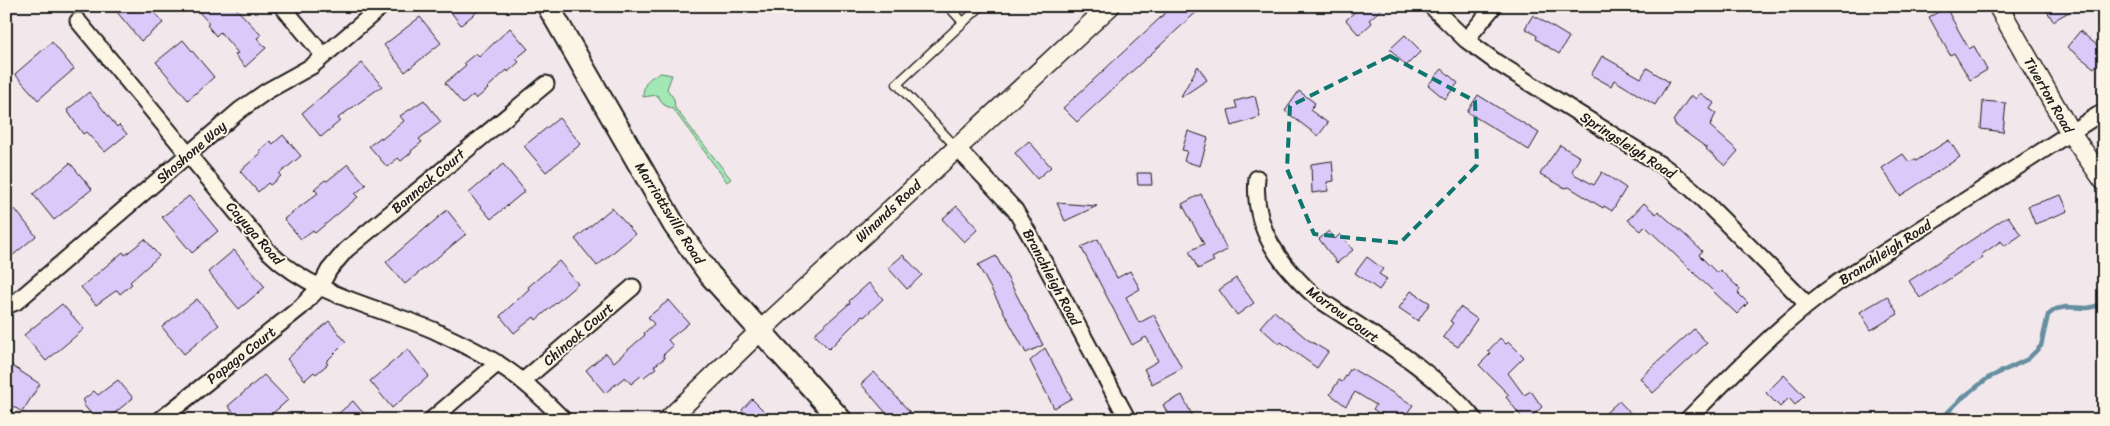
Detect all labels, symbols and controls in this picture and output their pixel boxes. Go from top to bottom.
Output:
street label: Tiverton Road [2017,52,2081,140]
street label: Springsleigh Road [1575,105,1682,187]
street label: Shoshone Way [150,114,233,190]
street label: Bannock Court [386,142,472,220]
street label: Marriottsville Road [628,157,712,271]
street label: Winands Road [849,172,929,249]
street label: Cayuga Road [220,196,291,272]
street label: Branchleigh Road [1834,212,1938,292]
street label: Branchleigh Road [1016,224,1088,332]
street label: Morrow Court [1301,279,1385,350]
street label: Chinook Court [537,296,620,373]
street label: Papago Court [201,320,282,391]

